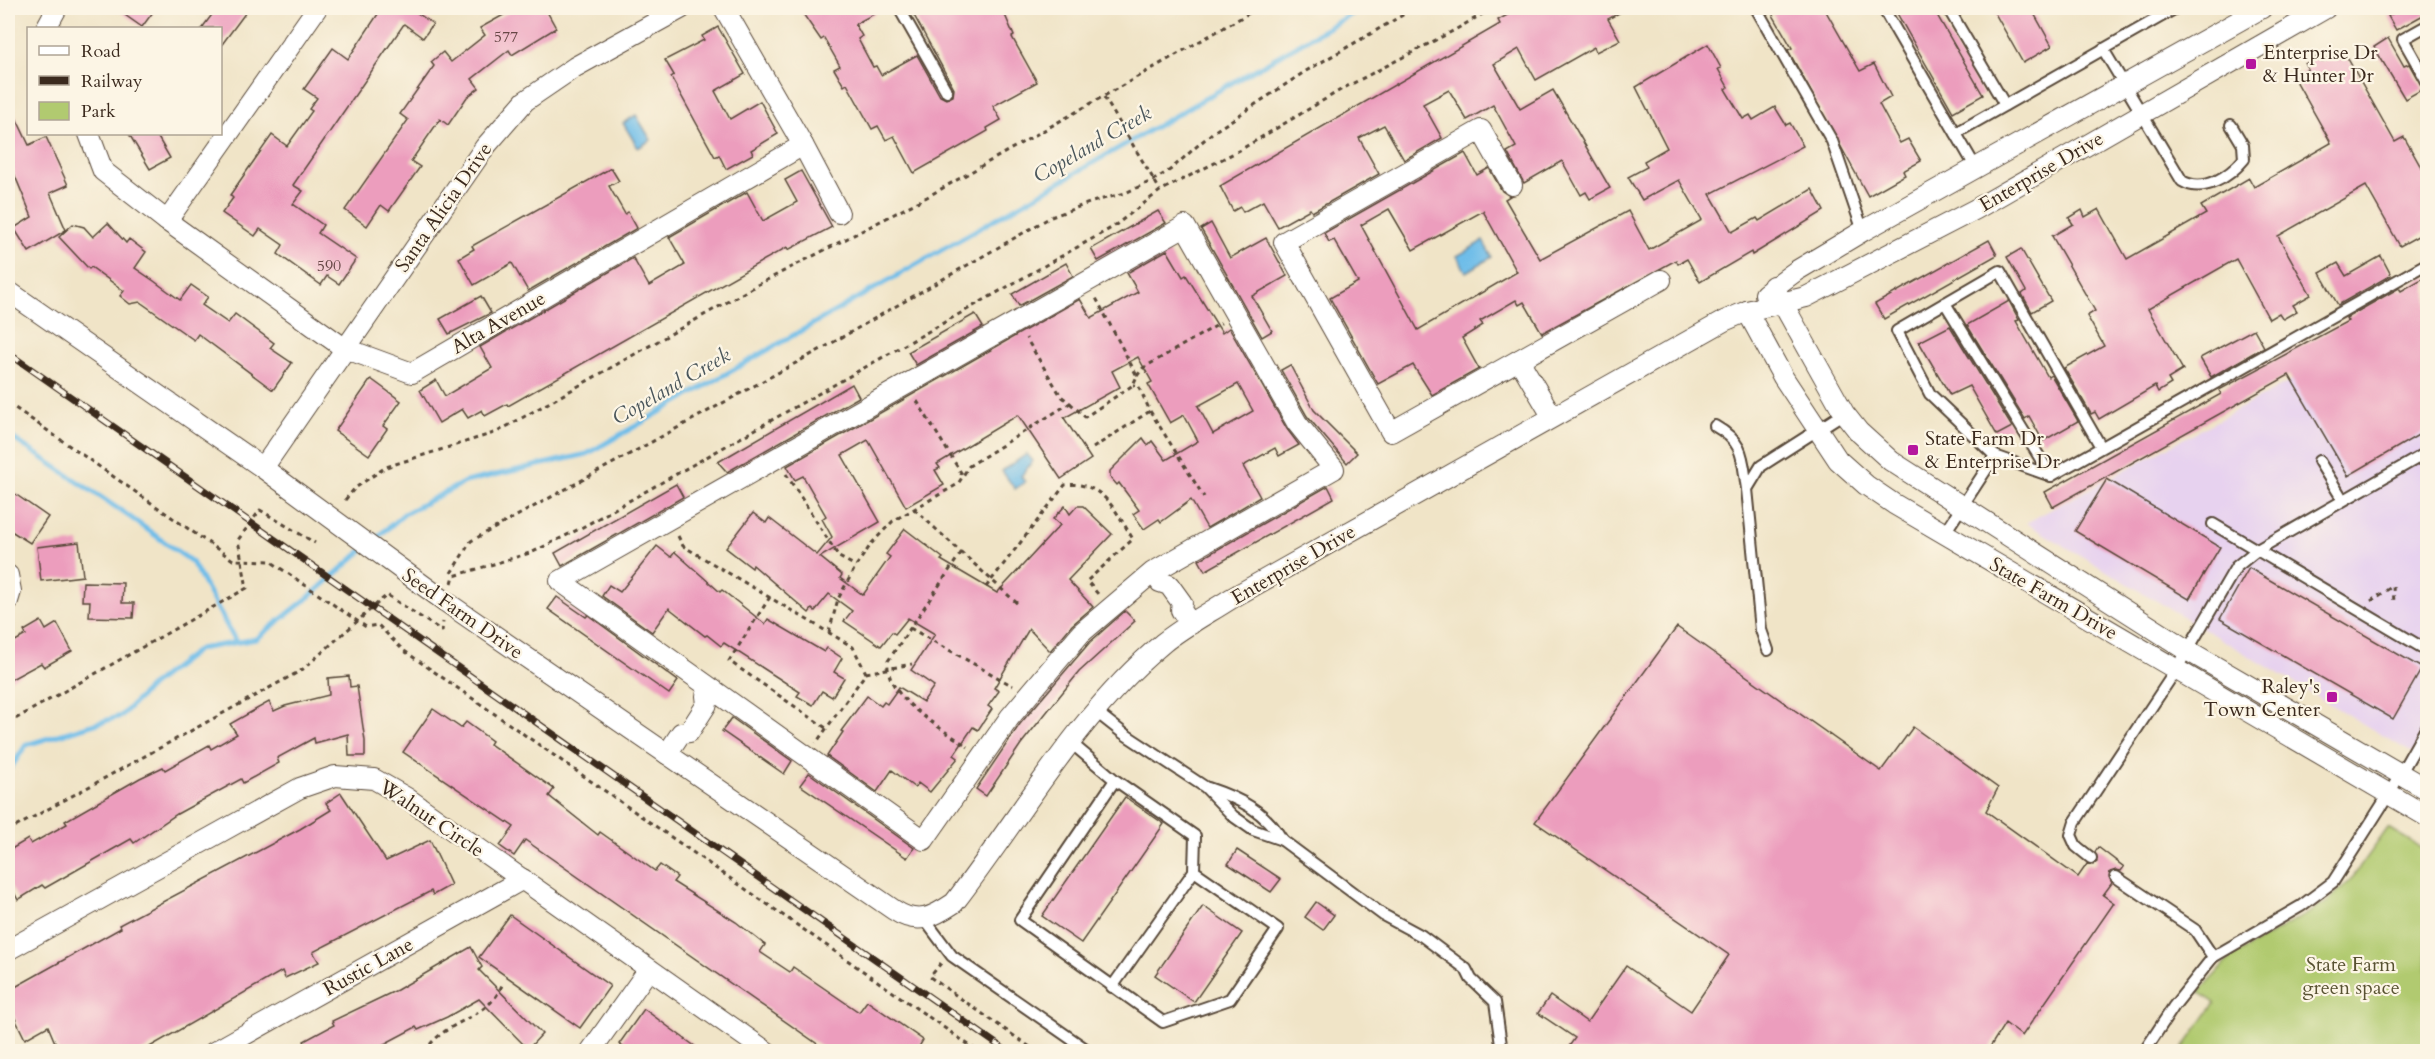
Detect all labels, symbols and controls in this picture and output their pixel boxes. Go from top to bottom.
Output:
house number: 577 [494,26,518,48]
legend [27,27,222,135]
text: Road [81,39,121,64]
place label: Enterprise Dr & Hunter Dr [2263,39,2378,89]
marker: Enterprise Dr & Hunter Dr [2244,57,2258,71]
text: Railway [81,69,143,94]
water label: Copeland Creek [1028,98,1157,190]
text: Park [81,99,116,124]
street label: Enterprise Drive [1974,125,2108,218]
street label: Santa Alicia Drive [389,137,498,277]
house number: 590 [317,255,341,277]
street label: Alta Avenue [446,285,550,360]
water label: Copeland Creek [607,340,736,432]
place label: State Farm Dr & Enterprise Dr [1925,425,2061,475]
marker: State Farm Dr & Enterprise Dr [1906,443,1920,457]
street label: Enterprise Drive [1226,518,1360,611]
street label: State Farm Drive [1985,551,2123,646]
street label: Seed Farm Drive [397,562,529,665]
place label: Raley's Town Center [2203,673,2321,723]
marker: Raley's Town Center [2325,690,2339,704]
street label: Walnut Circle [373,773,490,864]
street label: Rustic Lane [318,931,418,1002]
park label: State Farm green space [2302,951,2400,1001]

